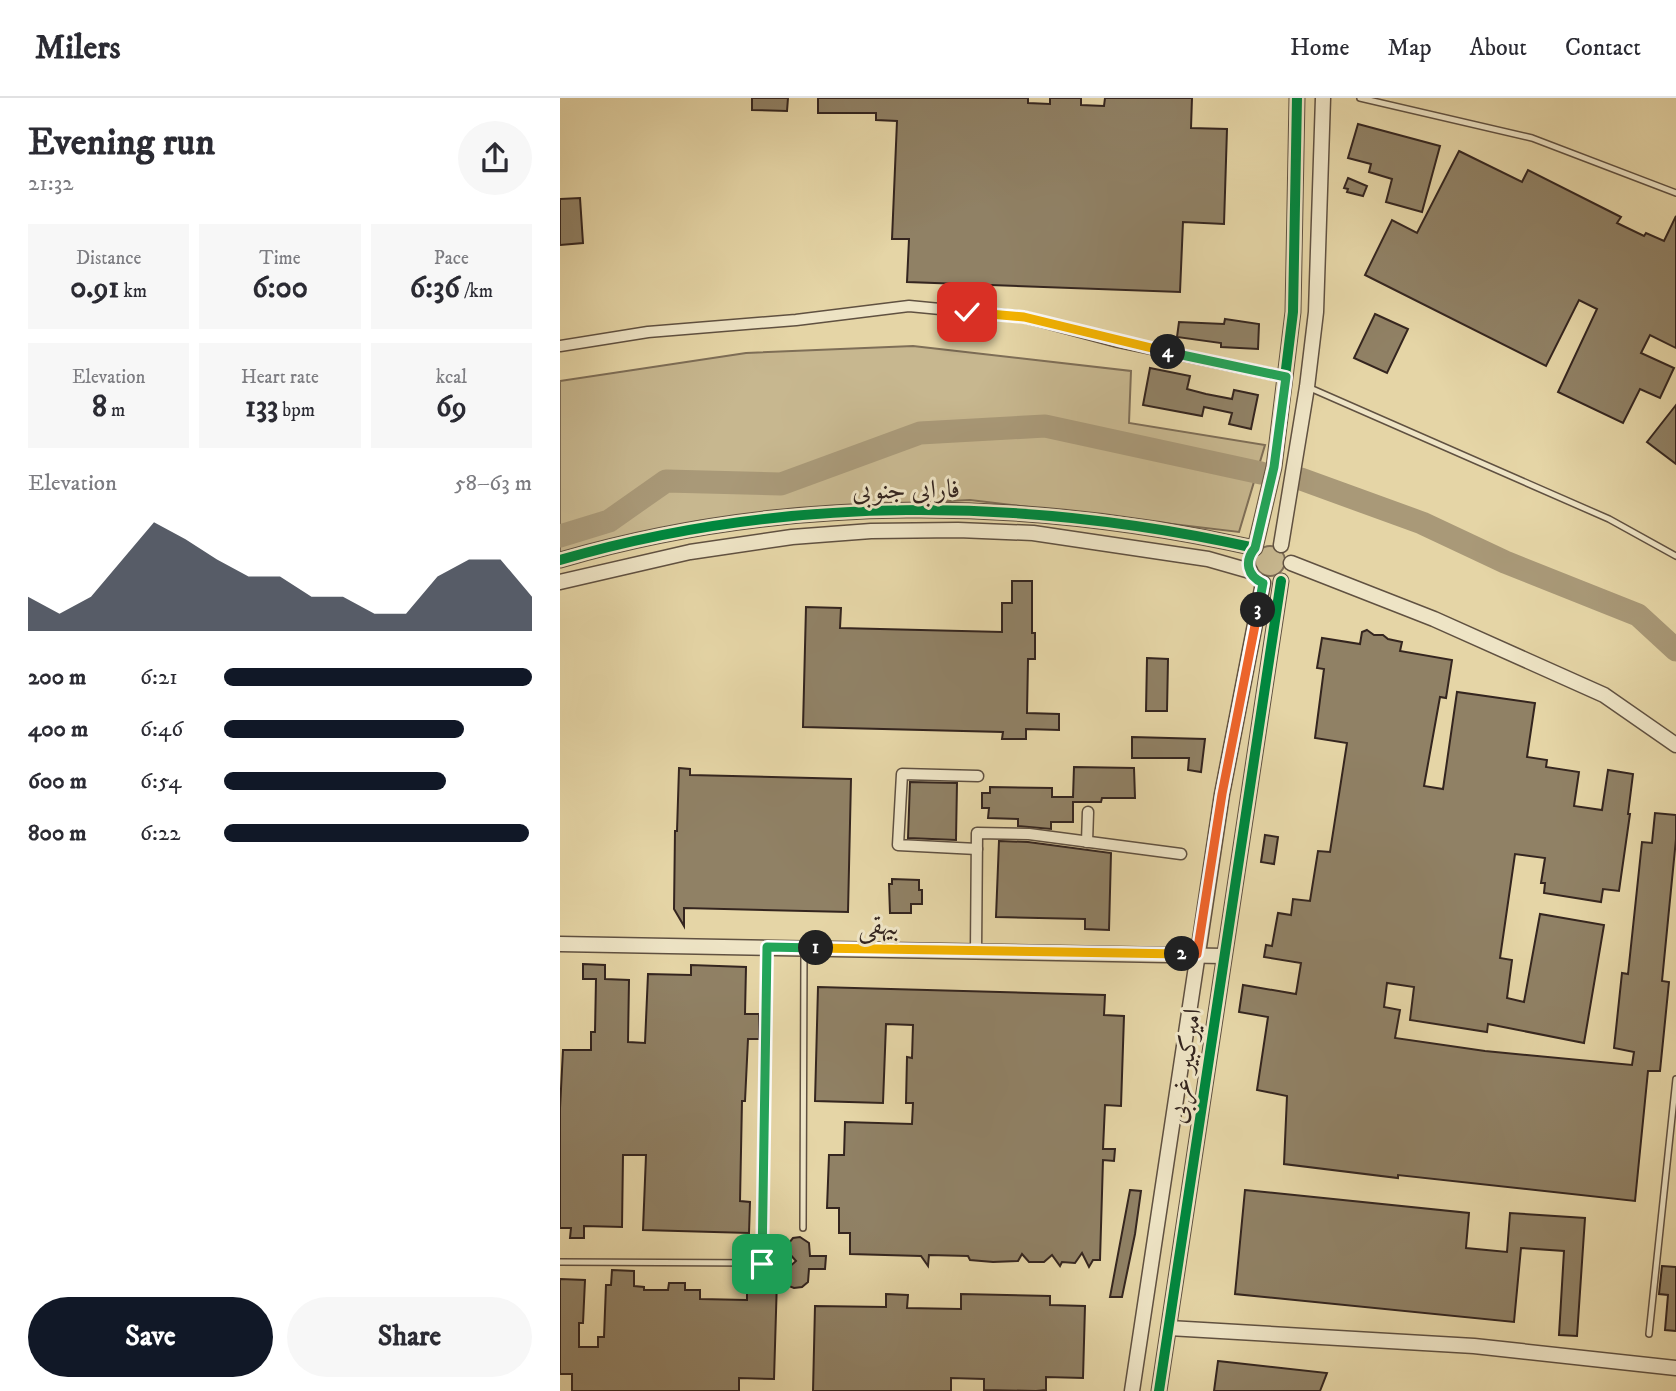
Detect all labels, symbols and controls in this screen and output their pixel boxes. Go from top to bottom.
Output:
text: Milers [35,28,120,69]
text: Home [1290,33,1349,63]
text: Map [1387,33,1432,63]
text: About [1470,33,1527,63]
text: Contact [1565,33,1641,63]
text: Evening run [28,119,215,167]
button: share [458,121,532,195]
text: 21:32 [28,169,74,198]
text: Distance [76,247,141,270]
text: Time [259,247,301,270]
text: Pace [434,247,469,270]
text: 0.91 [70,270,119,307]
text: 6:00 [252,270,308,307]
text: 6:36 [410,270,460,307]
text: km [119,280,147,303]
text: /km [460,280,493,303]
pin [937,282,997,342]
icon: check [948,293,986,331]
pin: 4 [1150,334,1186,370]
text: 4 [1162,340,1173,363]
text: Elevation [72,366,145,389]
text: Heart rate [241,366,319,389]
text: kcal [436,366,467,389]
text: 8 [92,389,107,426]
text: 133 [245,389,278,426]
text: 69 [436,389,467,426]
text: m [107,399,125,422]
text: bpm [278,399,315,422]
text: Elevation [28,469,117,498]
text: 58–63 m [454,469,532,498]
street label: فارابی جنوبی [852,473,960,509]
pin: 3 [1240,592,1276,628]
text: 3 [1254,598,1261,621]
text: 200 m [28,663,86,692]
text: 6:21 [140,663,178,692]
text: 400 m [28,715,88,744]
text: 6:46 [140,715,183,744]
text: 600 m [28,767,87,796]
text: 6:54 [140,767,181,796]
text: 800 m [28,819,86,848]
text: 6:22 [140,819,181,848]
street label: بیهقی [858,910,900,944]
pin: 1 [798,930,834,966]
text: 1 [812,936,819,959]
pin: 2 [1164,936,1200,972]
text: 2 [1177,942,1186,965]
street label: امیرکبیر غربی [1161,1007,1211,1126]
pin [732,1234,792,1294]
icon: arrive [743,1245,781,1283]
button: Save [28,1297,273,1377]
button: Share [287,1297,532,1377]

